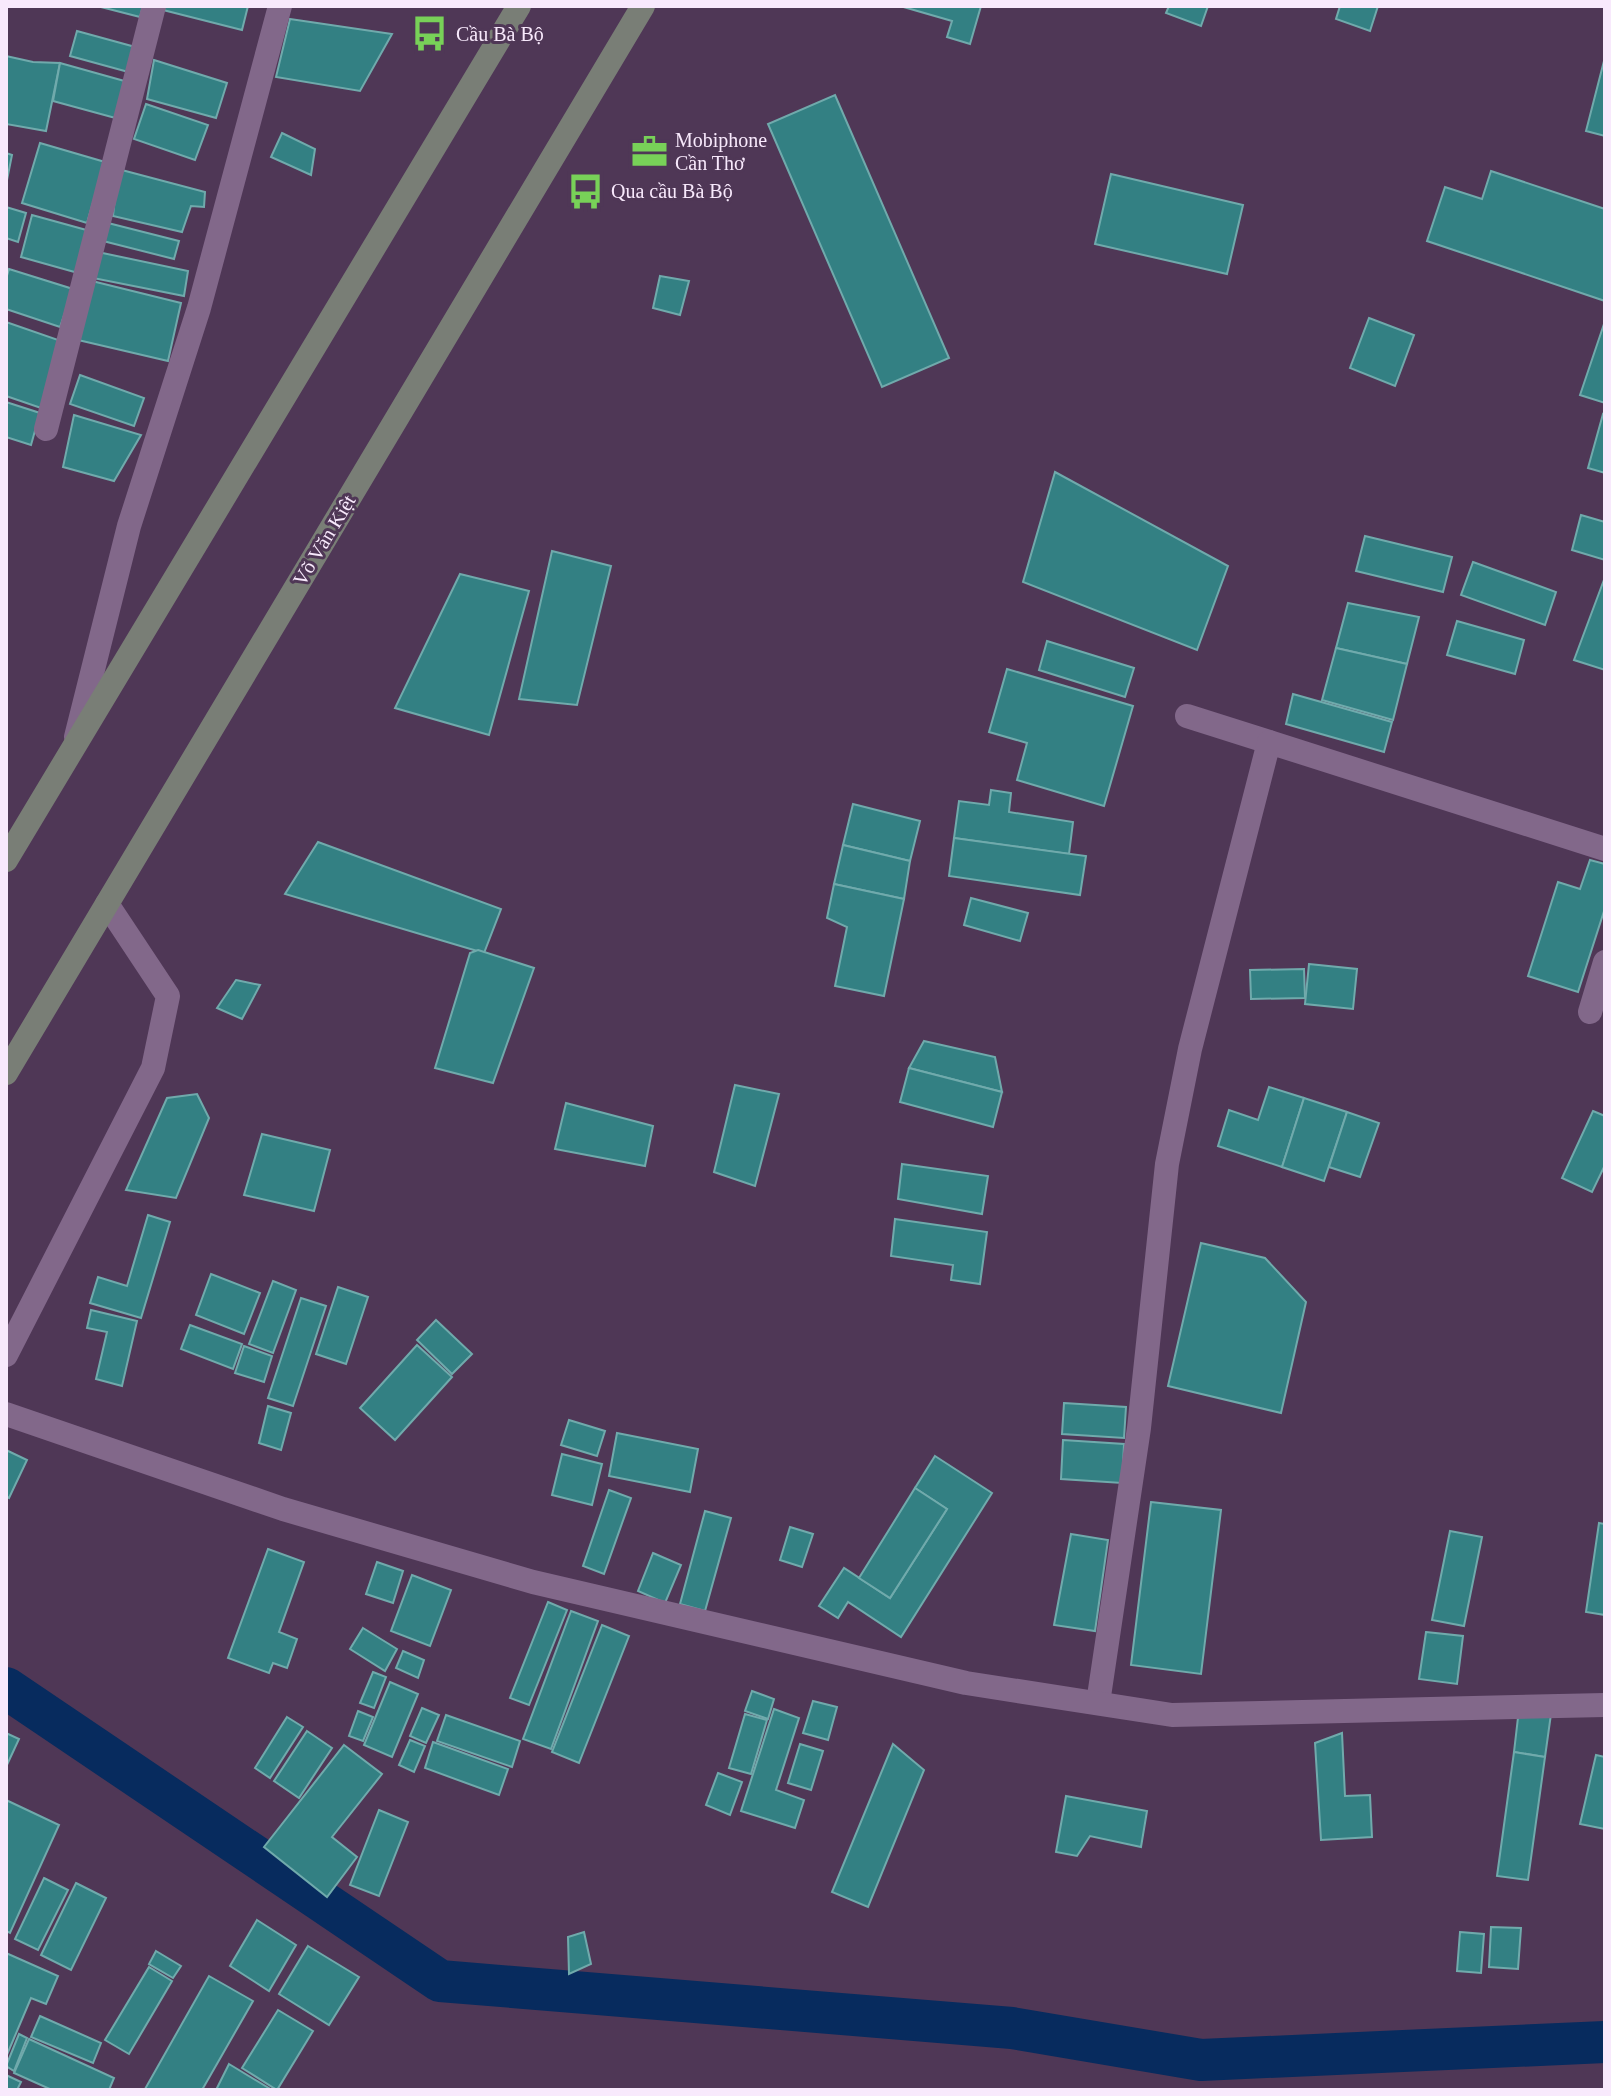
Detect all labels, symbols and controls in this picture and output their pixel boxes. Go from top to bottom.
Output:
bus stop icon: Cầu Bà Bộ [411,15,449,53]
place label: Cầu Bà Bộ [456,23,544,45]
place label: Mobiphone Cần Thơ [675,129,767,174]
office icon: Mobiphone Cần Thơ [630,133,668,171]
bus stop icon: Qua cầu Bà Bộ [566,172,604,210]
place label: Qua cầu Bà Bộ [611,180,733,202]
street label: Võ Văn Kiệt [288,490,360,589]

